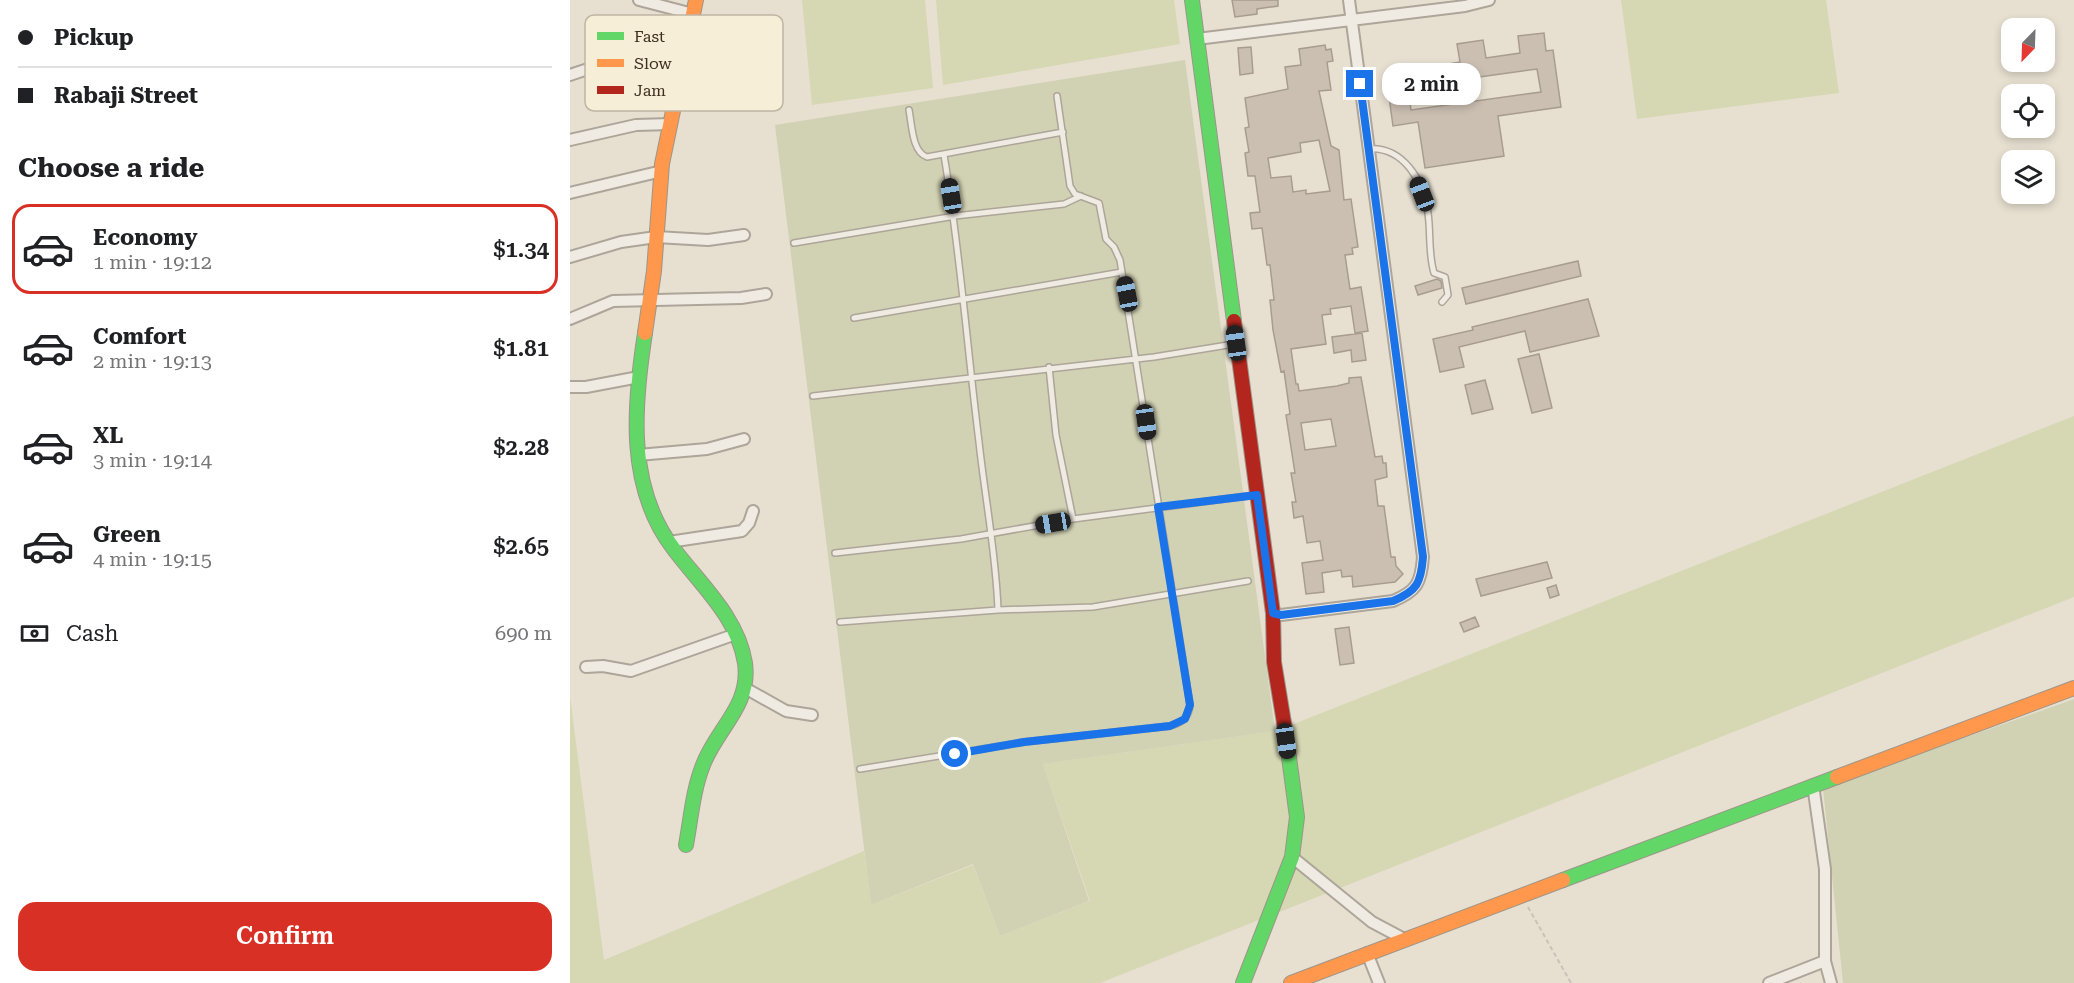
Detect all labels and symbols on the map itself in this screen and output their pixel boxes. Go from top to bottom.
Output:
legend [585,15,783,111]
north arrow [2001,18,2055,72]
text: Fast [634,27,665,46]
text: Slow [634,54,672,73]
callout: 2 min [1381,63,1480,105]
route end [1346,70,1373,97]
text: Jam [634,81,666,100]
car [1407,174,1437,214]
car [939,177,963,215]
car [1115,275,1139,313]
car [1225,324,1247,362]
car [1135,403,1157,441]
car [1034,511,1072,535]
car [1275,722,1297,760]
route start [941,740,968,767]

